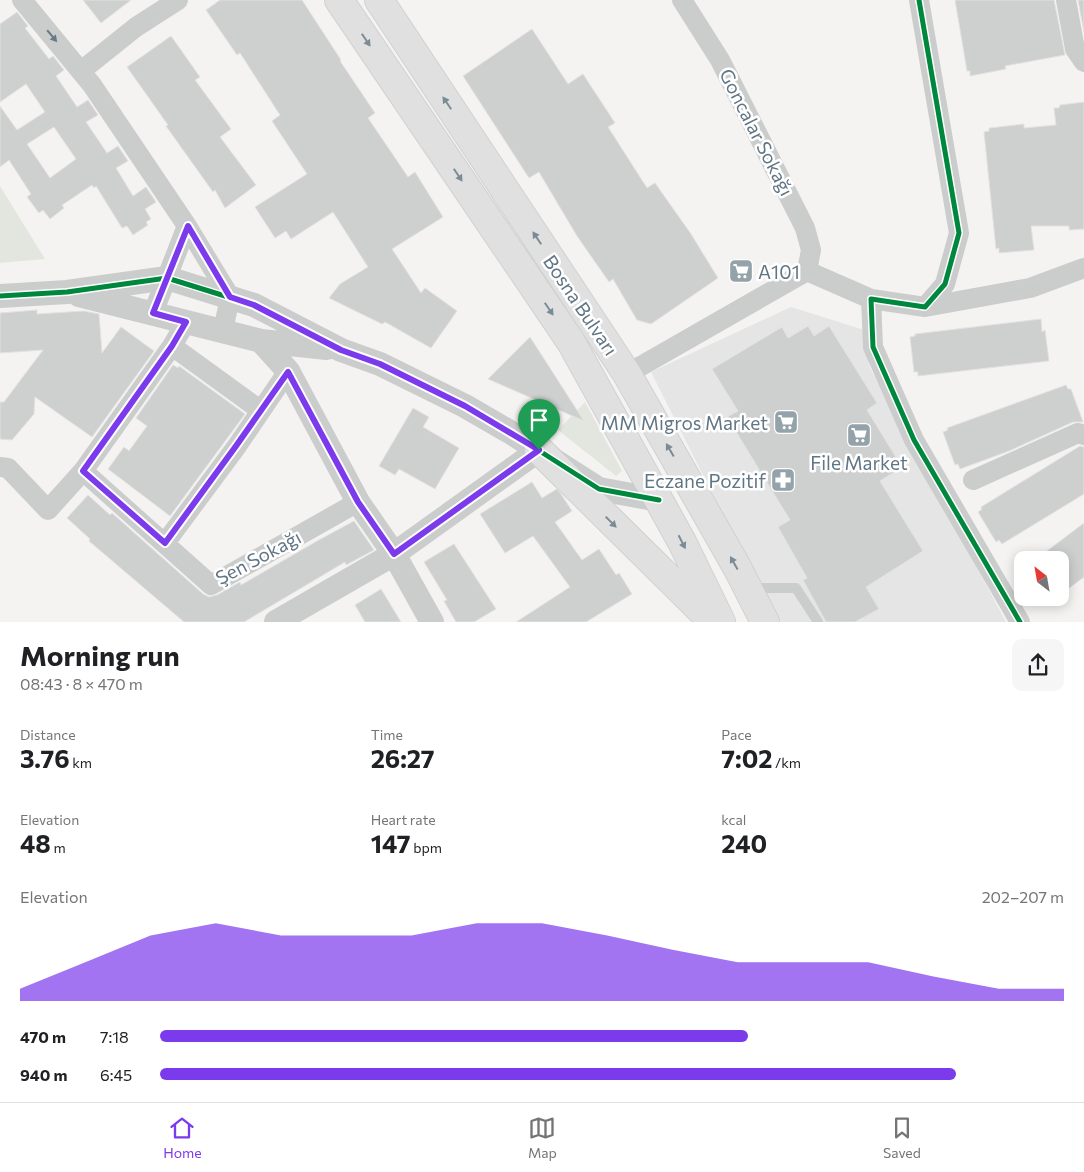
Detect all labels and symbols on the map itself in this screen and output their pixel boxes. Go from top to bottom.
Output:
one-way arrow [46,29,58,41]
one-way arrow [361,34,371,47]
street label: Goncalar Sokağı [715,65,799,199]
one-way arrow [442,96,452,109]
one-way arrow [453,168,462,182]
one-way arrow [532,231,542,245]
street label: Bosna Bulvarı [539,250,623,360]
supermarket icon: A101 [728,258,754,284]
place label: A101 [758,260,800,283]
one-way arrow [544,303,554,316]
pin [518,399,560,450]
supermarket icon: MM Migros Market [773,409,799,435]
place label: MM Migros Market [601,411,768,434]
supermarket icon: File Market [846,422,872,448]
one-way arrow [665,443,674,456]
place label: File Market [810,451,908,474]
pharmacy icon: Eczane Pozitif [770,467,796,493]
place label: Eczane Pozitif [644,469,766,492]
one-way arrow [605,515,617,527]
street label: Şen Sokağı [211,525,305,589]
one-way arrow [678,535,686,550]
north arrow [1014,551,1069,606]
one-way arrow [730,557,739,570]

